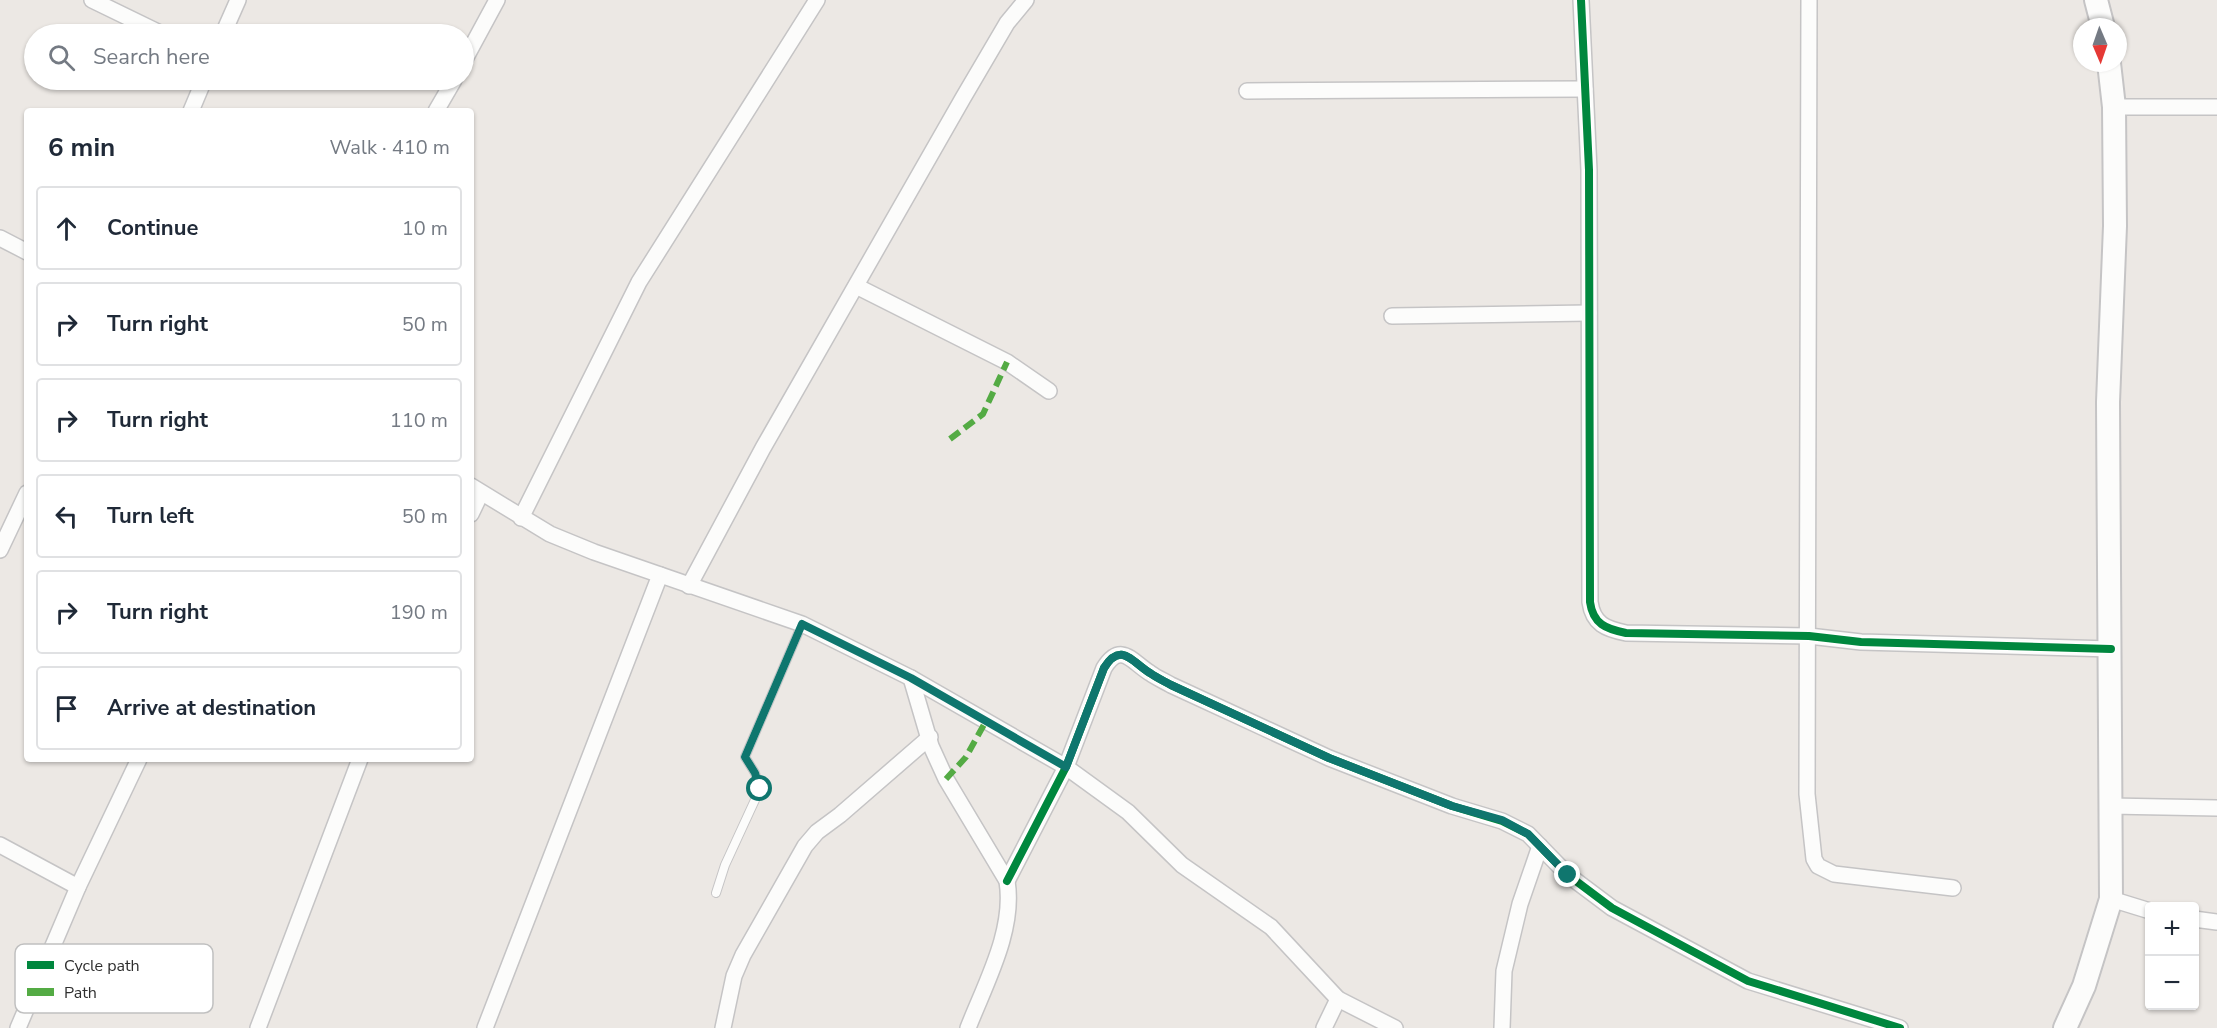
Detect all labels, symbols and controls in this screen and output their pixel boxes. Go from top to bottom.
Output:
north arrow [2073,18,2127,72]
search box [24,24,474,90]
icon: search [45,41,78,74]
text: Search here [93,42,210,72]
text: 6 min [48,130,115,165]
text: Walk · 410 m [330,134,450,161]
icon: ahead [50,212,83,245]
text: Continue [107,213,198,243]
text: 10 m [402,215,448,242]
icon: right [50,308,83,341]
text: Turn right [107,309,208,339]
text: 50 m [402,311,448,338]
icon: right [50,404,83,437]
text: Turn right [107,405,208,435]
text: 110 m [390,407,448,434]
icon: left [50,500,83,533]
text: Turn left [107,501,194,531]
text: 50 m [402,503,448,530]
icon: right [50,596,83,629]
text: Turn right [107,597,208,627]
text: 190 m [390,599,448,626]
icon: arrive [50,692,83,725]
text: Arrive at destination [107,693,316,723]
route start [746,775,772,801]
route end [1554,861,1580,887]
map controls [2145,902,2199,1010]
button: + [2145,902,2199,956]
legend [15,944,213,1013]
text: Cycle path [64,955,140,977]
button: − [2145,956,2199,1010]
text: Path [64,982,97,1004]

